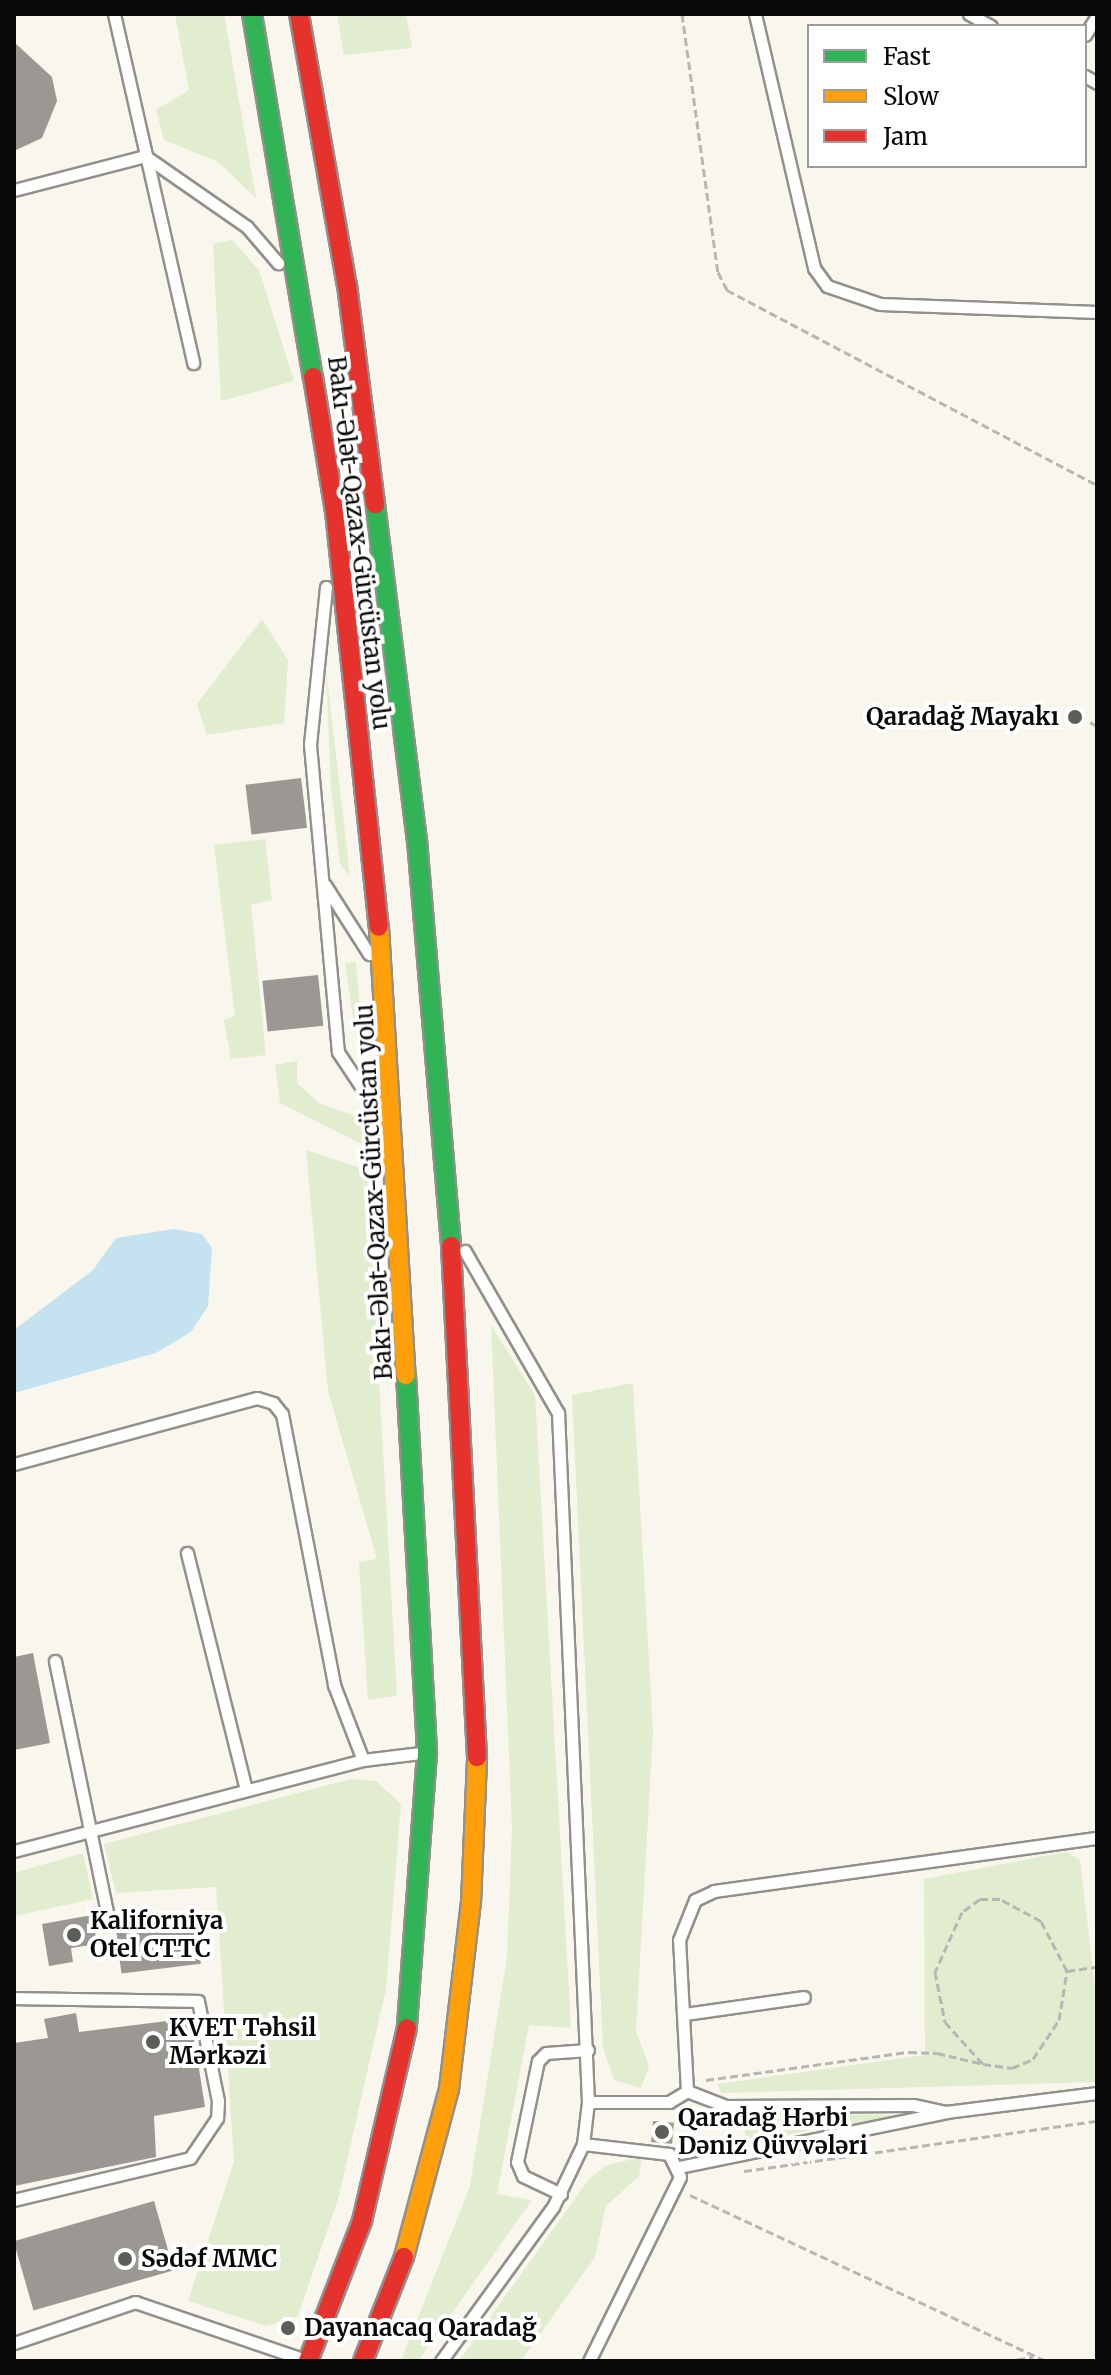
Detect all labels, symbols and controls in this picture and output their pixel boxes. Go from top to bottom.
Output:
legend [807,24,1087,168]
text: Fast [883,41,931,72]
text: Slow [883,81,939,112]
text: Jam [883,121,928,152]
street label: Bakı-Ələt-Qazax-Gürcüstan yolu [322,354,396,732]
place label: Qaradağ Mayakı [866,703,1059,731]
marker: Qaradağ Mayakı [1066,708,1084,726]
street label: Bakı-Ələt-Qazax-Gürcüstan yolu [350,1003,398,1381]
place label: Kaliforniya Otel CTTC [90,1907,223,1963]
marker: Kaliforniya Otel CTTC [65,1926,83,1944]
place label: KVET Təhsil Mərkəzi [169,2014,316,2070]
marker: KVET Təhsil Mərkəzi [144,2033,162,2051]
place label: Qaradağ Hərbi Dəniz Qüvvələri [678,2104,868,2160]
marker: Qaradağ Hərbi Dəniz Qüvvələri [653,2123,671,2141]
place label: Sədəf MMC [141,2245,277,2273]
marker: Sədəf MMC [116,2250,134,2268]
place label: Dayanacaq Qaradağ [304,2314,537,2342]
marker: Dayanacaq Qaradağ [279,2319,297,2337]

